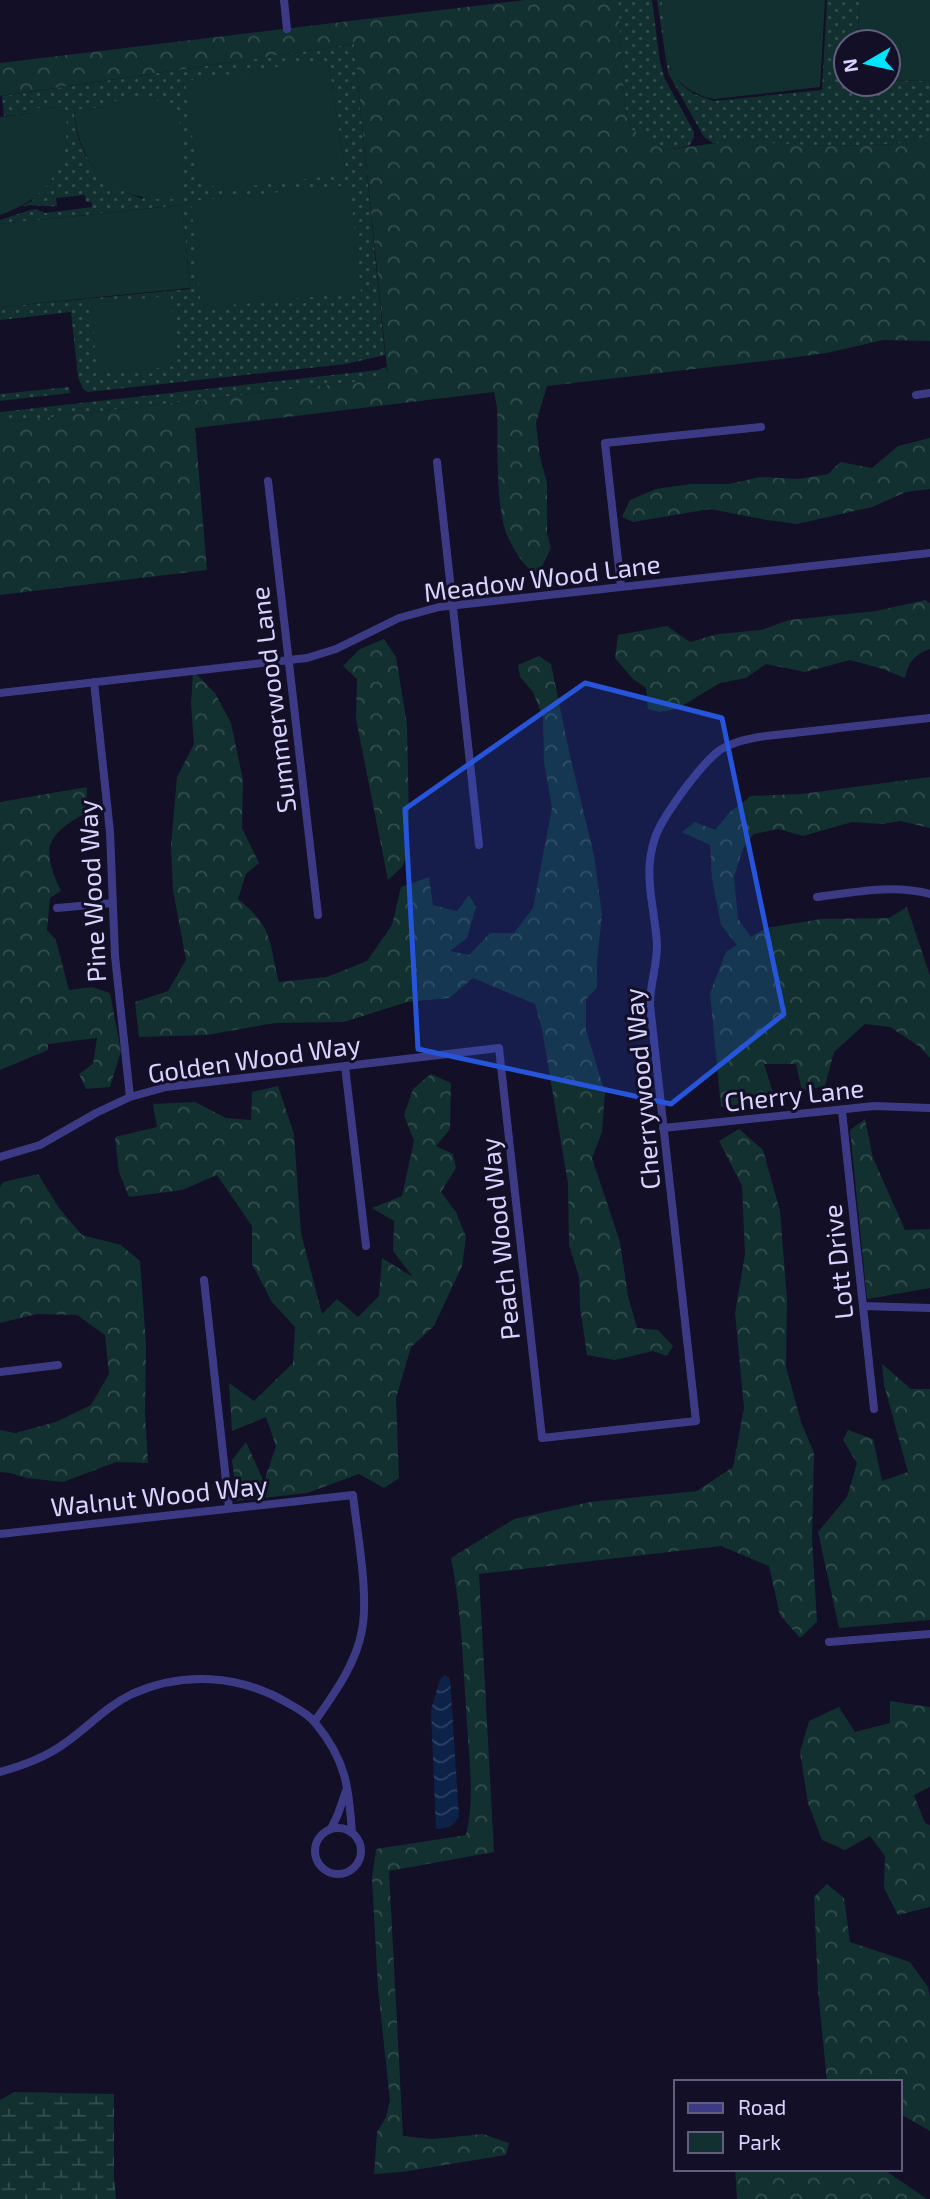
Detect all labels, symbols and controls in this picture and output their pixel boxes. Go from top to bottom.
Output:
north arrow [832,28,902,98]
text: N [837,57,862,74]
street label: Meadow Wood Lane [422,547,662,607]
street label: Summerwood Lane [243,585,301,815]
street label: Pine Wood Way [71,799,111,983]
street label: Cherrywood Way [617,987,665,1191]
street label: Golden Wood Way [146,1028,363,1088]
street label: Cherry Lane [723,1071,865,1117]
street label: Peach Wood Way [473,1136,525,1342]
street label: Lott Drive [816,1203,858,1321]
street label: Walnut Wood Way [49,1468,269,1522]
legend [674,2080,902,2171]
text: Road [738,2094,786,2119]
text: Park [738,2129,781,2154]

